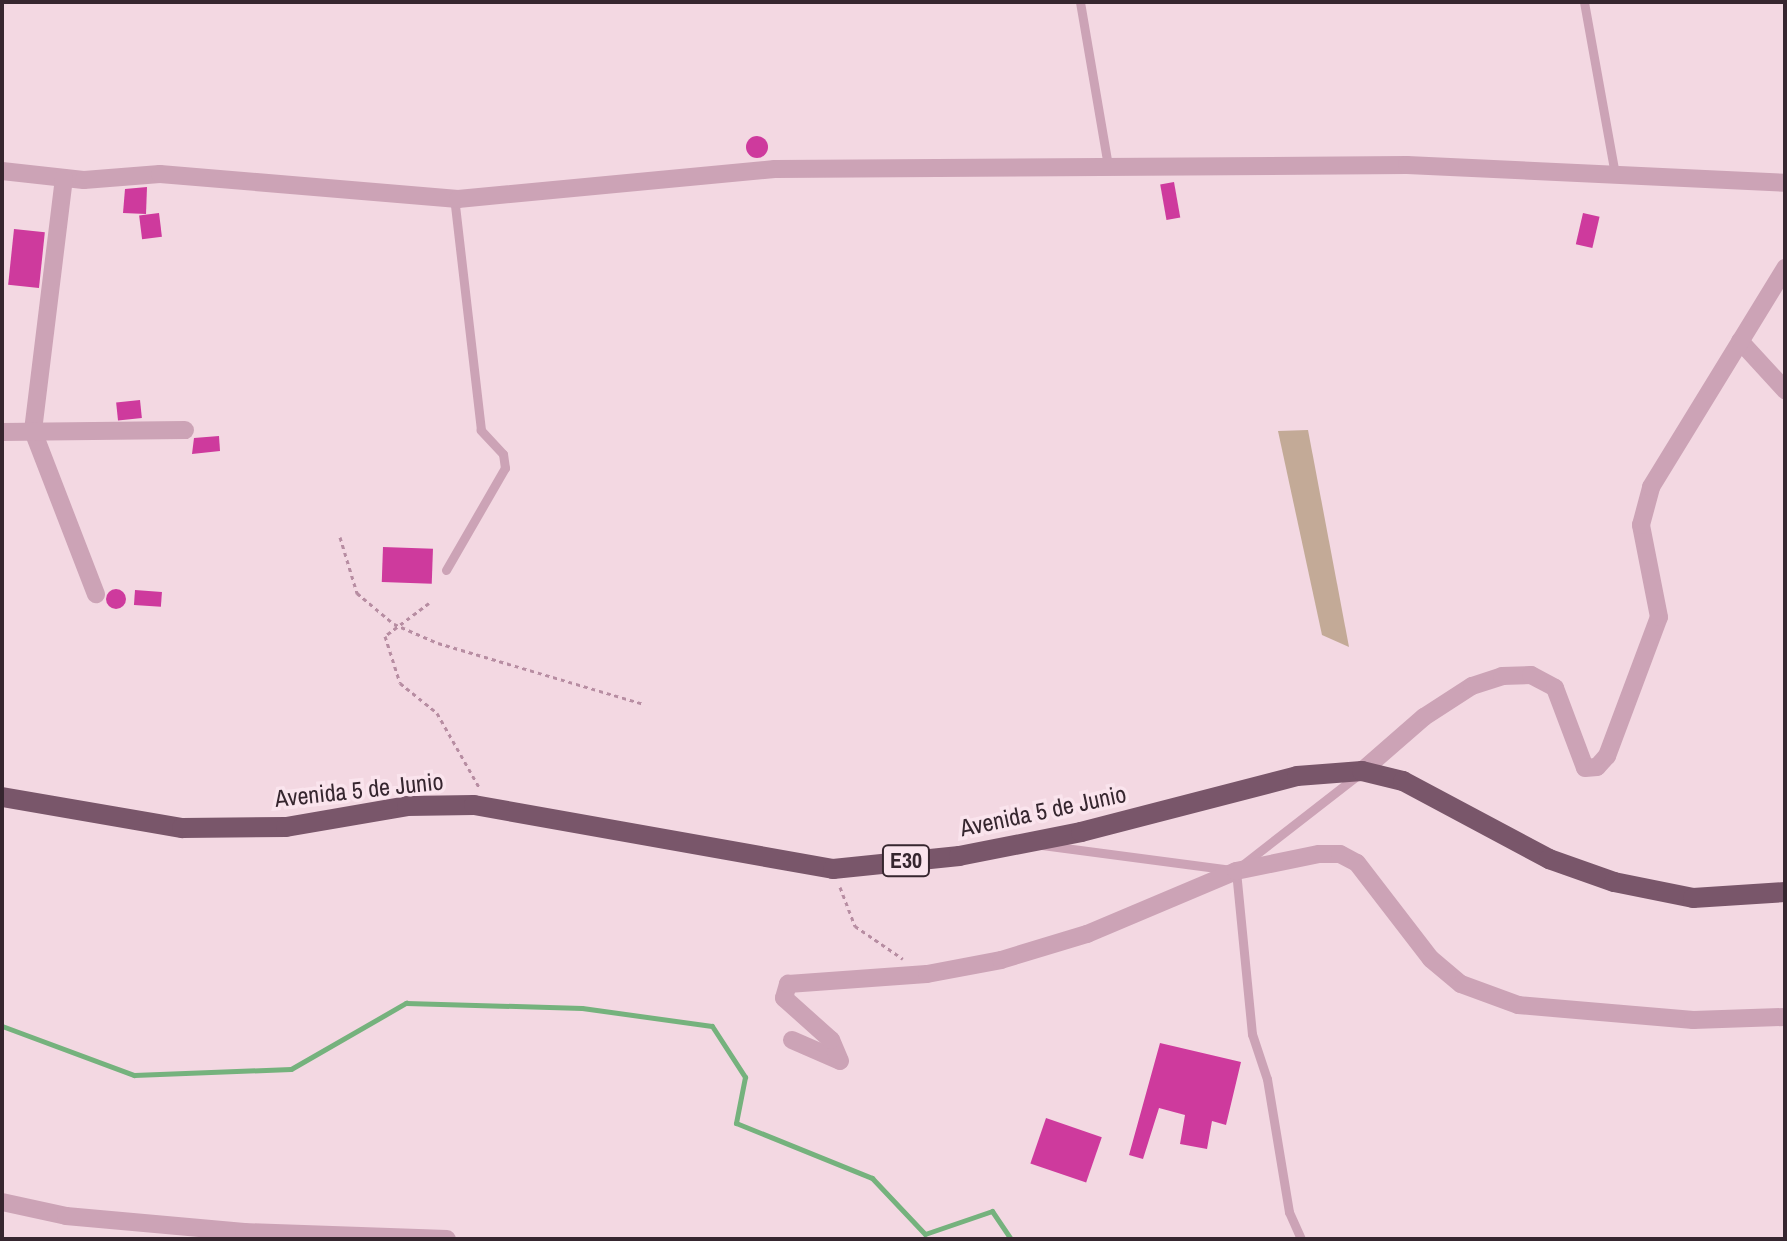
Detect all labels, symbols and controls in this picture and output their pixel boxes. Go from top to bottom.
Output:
street label: Avenida 5 de Junio [273,767,445,813]
street label: Avenida 5 de Junio [957,779,1129,843]
road number: E30 [880,843,932,879]

